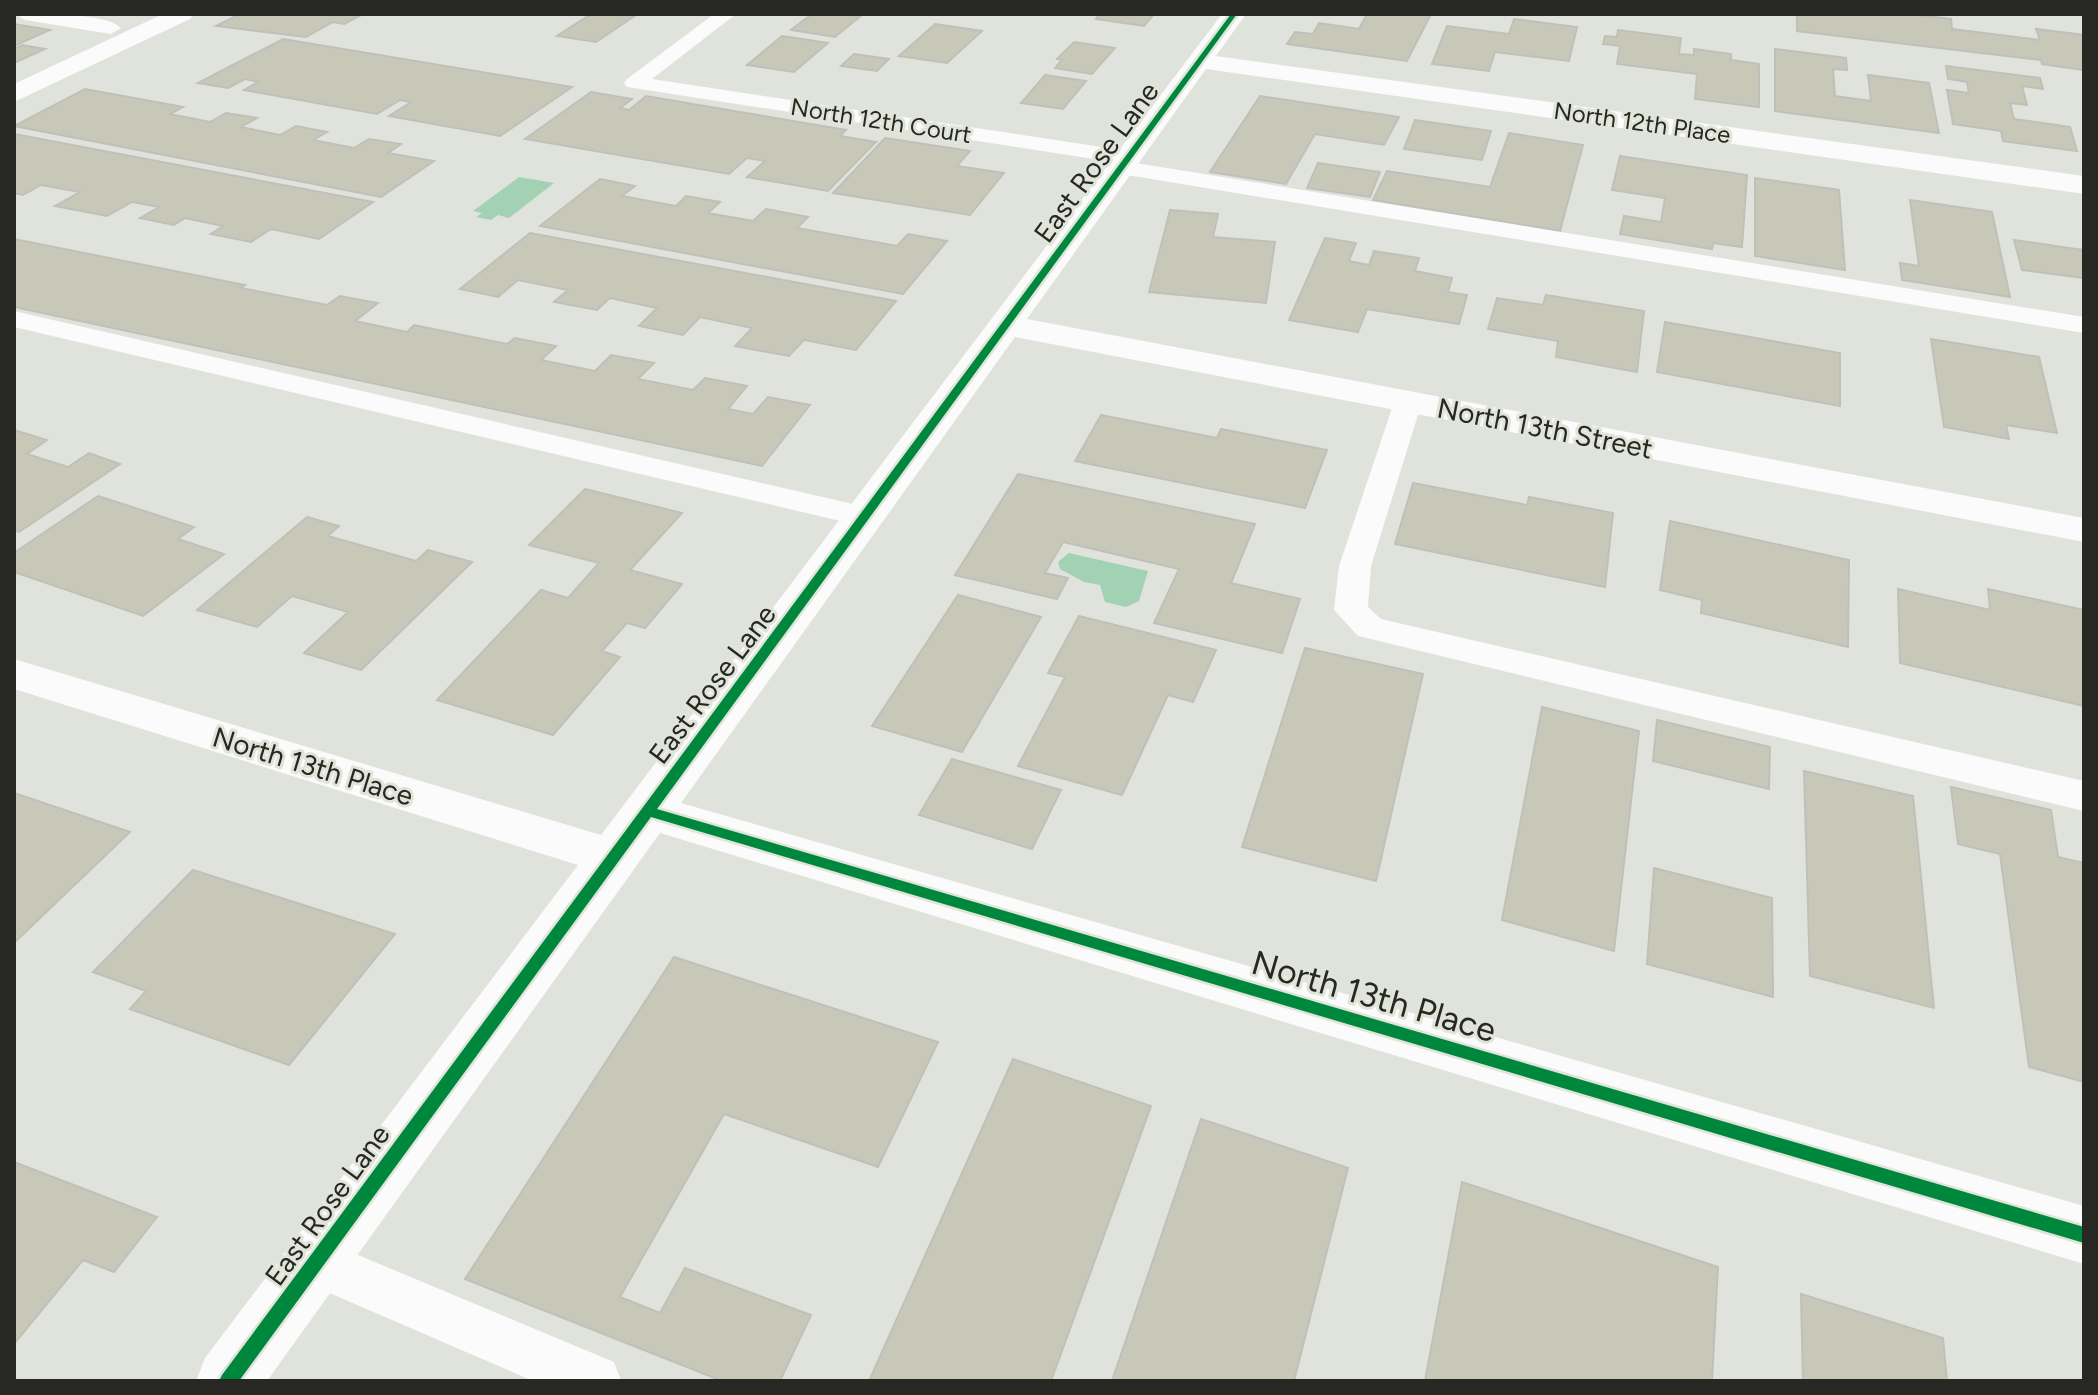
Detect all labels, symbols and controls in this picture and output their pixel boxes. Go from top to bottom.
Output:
street label: East Rose Lane [1026,75,1166,249]
street label: North 12th Court [789,92,973,149]
street label: North 12th Place [1552,96,1732,149]
street label: North 13th Street [1434,390,1656,466]
street label: East Rose Lane [641,598,783,770]
street label: North 13th Place [209,719,417,813]
street label: North 13th Place [1247,942,1501,1051]
street label: East Rose Lane [257,1118,397,1292]

